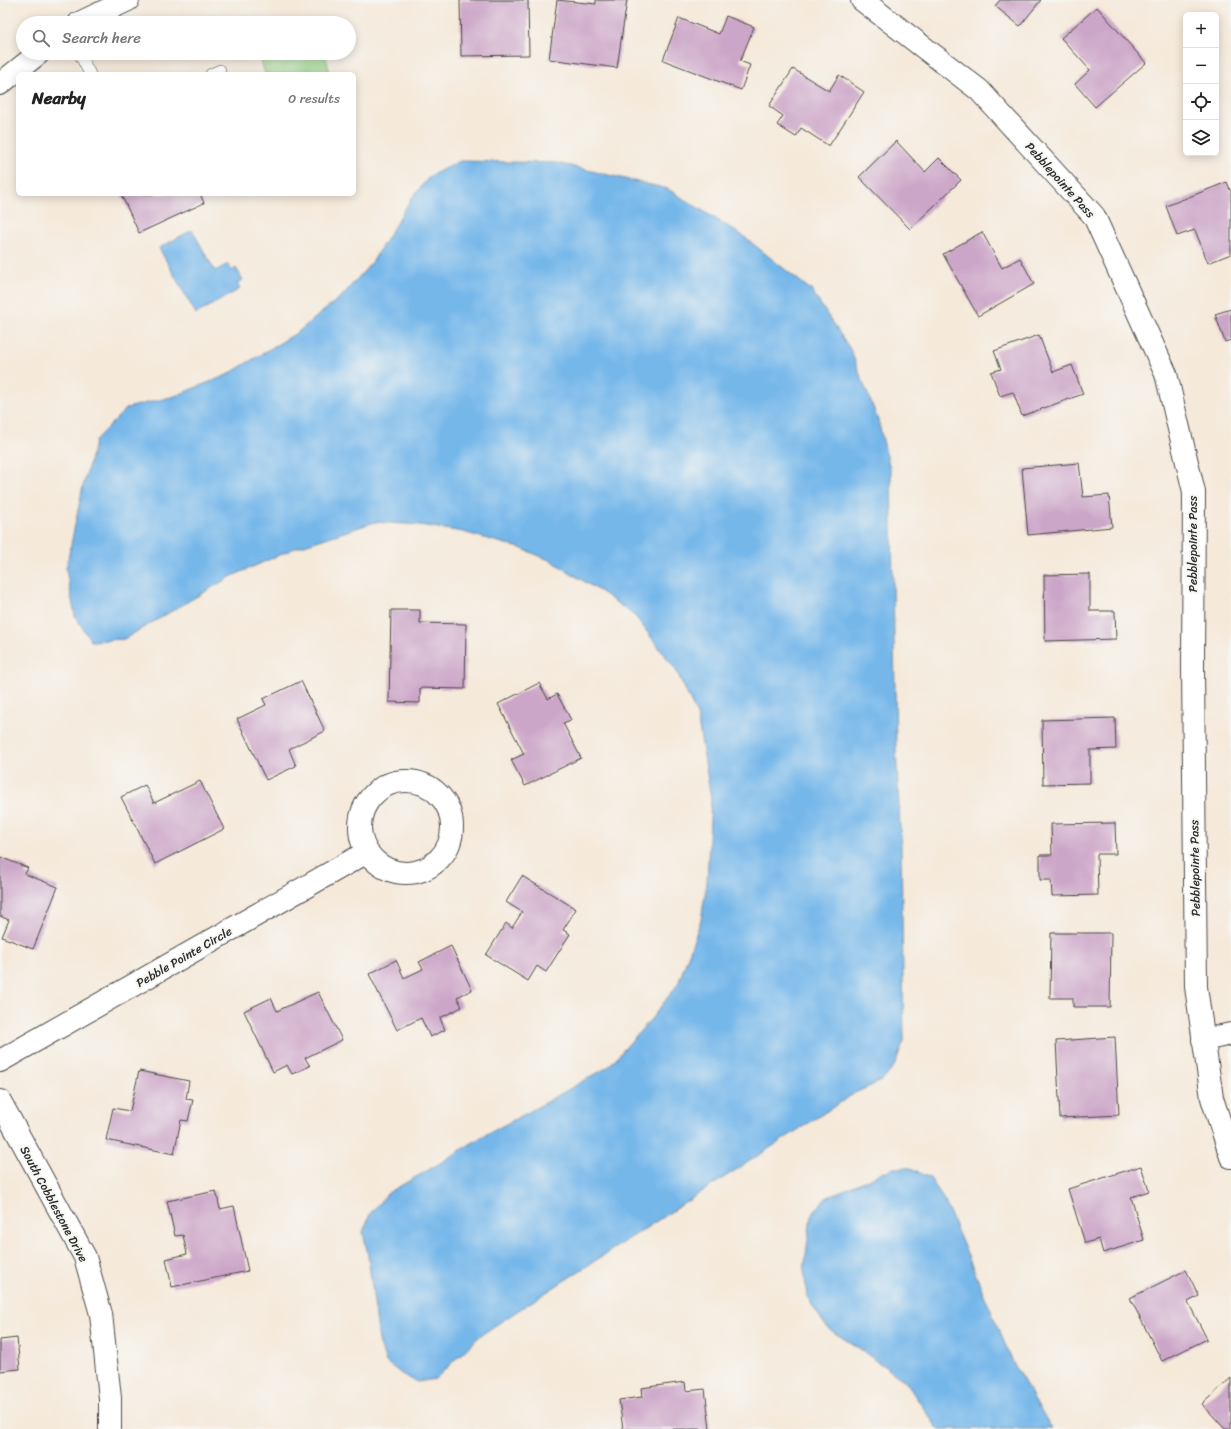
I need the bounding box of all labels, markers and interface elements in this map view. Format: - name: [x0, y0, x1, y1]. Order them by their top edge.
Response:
- map controls: [1183, 12, 1219, 156]
- button: +: [1183, 12, 1219, 48]
- search box: [16, 16, 356, 60]
- text: Search here: [62, 25, 141, 51]
- icon: search: [30, 27, 52, 49]
- button: −: [1183, 48, 1219, 84]
- text: Nearby: [32, 83, 86, 113]
- button: locate: [1183, 84, 1219, 120]
- text: 0 results: [288, 87, 340, 110]
- button: layers: [1183, 120, 1219, 156]
- street label: Pebblepointe Pass: [1020, 137, 1101, 224]
- street label: Pebblepointe Pass: [1182, 495, 1204, 592]
- street label: Pebblepointe Pass: [1183, 819, 1207, 916]
- street label: Pebble Pointe Circle: [132, 920, 236, 994]
- street label: South Cobblestone Drive: [14, 1142, 94, 1266]

